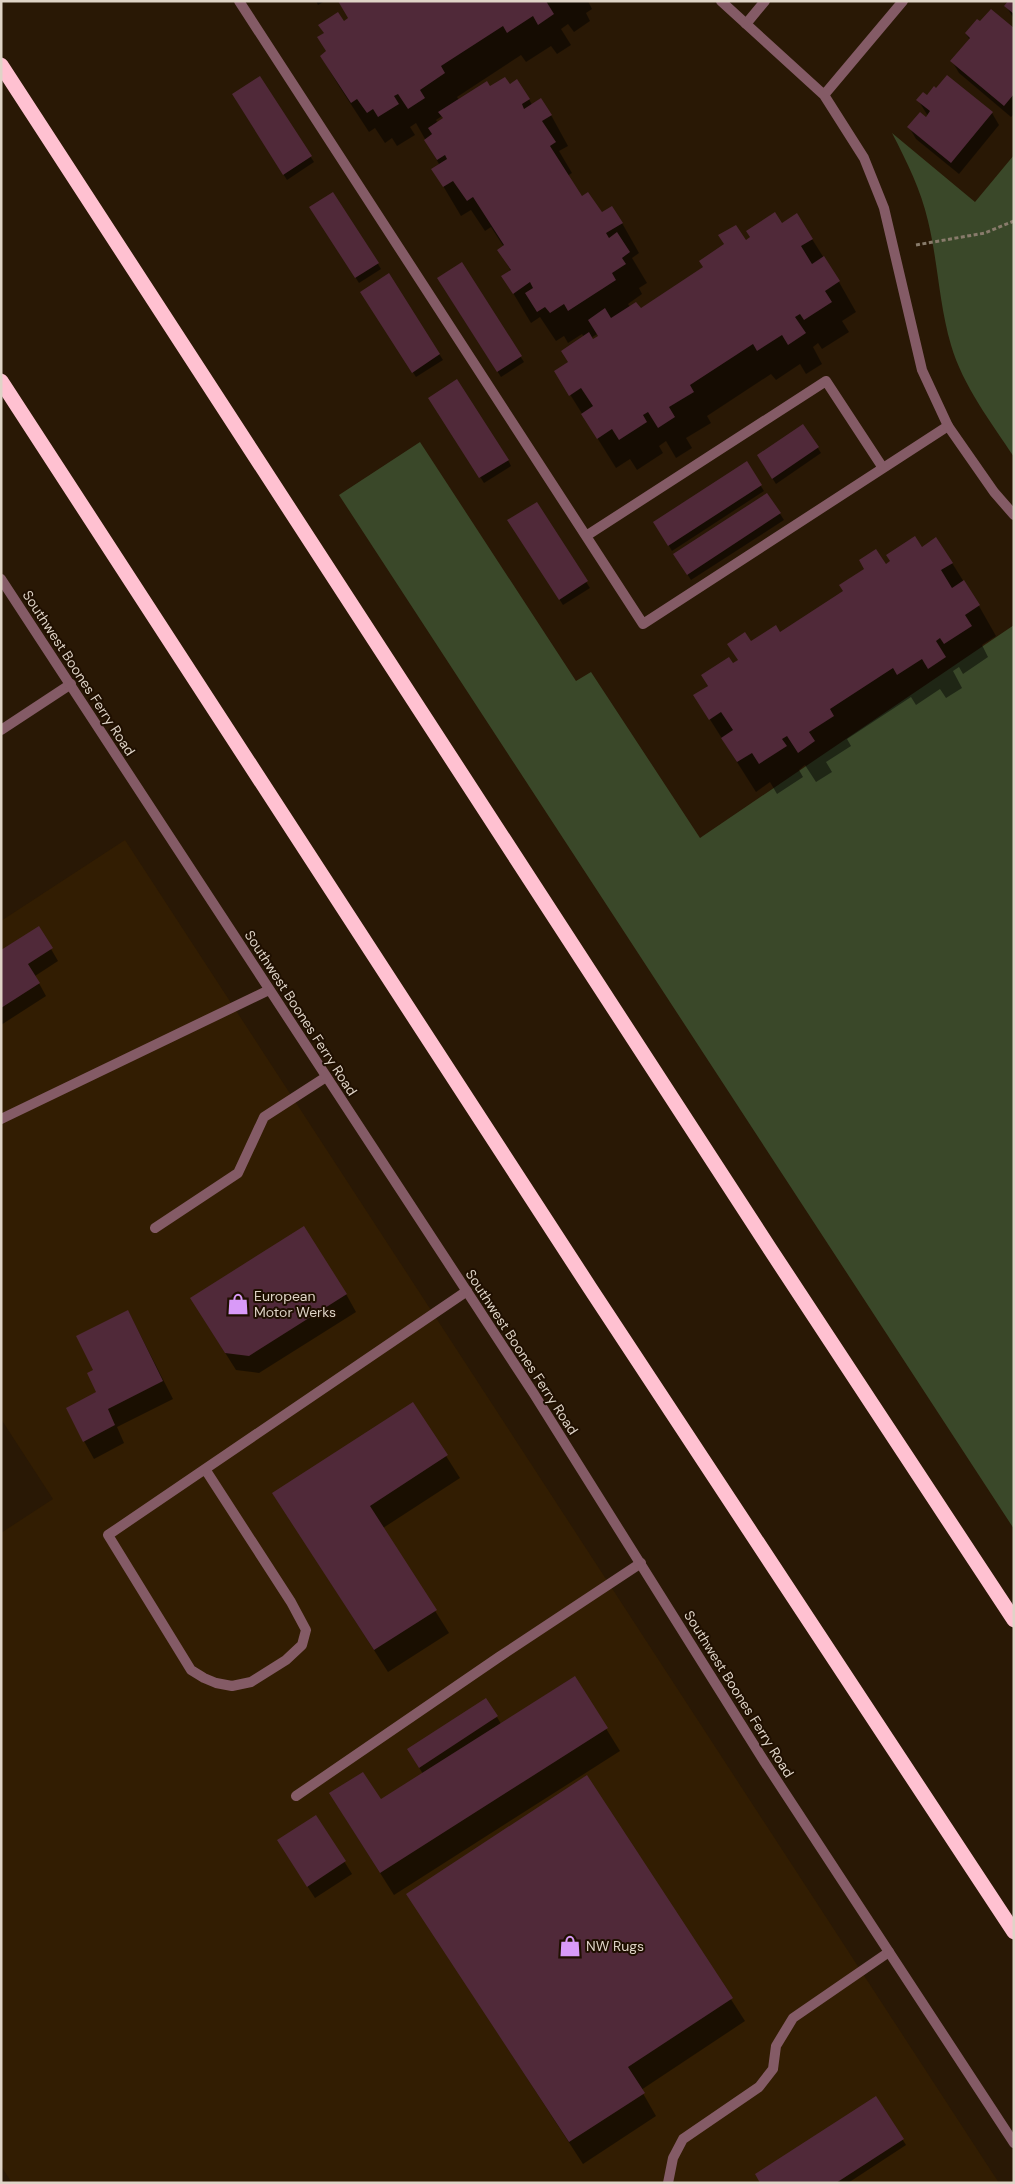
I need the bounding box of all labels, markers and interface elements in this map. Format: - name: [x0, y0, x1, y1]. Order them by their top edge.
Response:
- street label: Southwest Boones Ferry Road: [19, 587, 139, 759]
- street label: Southwest Boones Ferry Road: [241, 927, 361, 1099]
- street label: Southwest Boones Ferry Road: [462, 1266, 582, 1438]
- place label: European Motor Werks: [254, 1287, 336, 1321]
- shop icon: European Motor Werks: [225, 1291, 251, 1317]
- street label: Southwest Boones Ferry Road: [680, 1607, 798, 1781]
- shop icon: NW Rugs: [557, 1933, 583, 1959]
- place label: NW Rugs: [586, 1937, 644, 1955]

